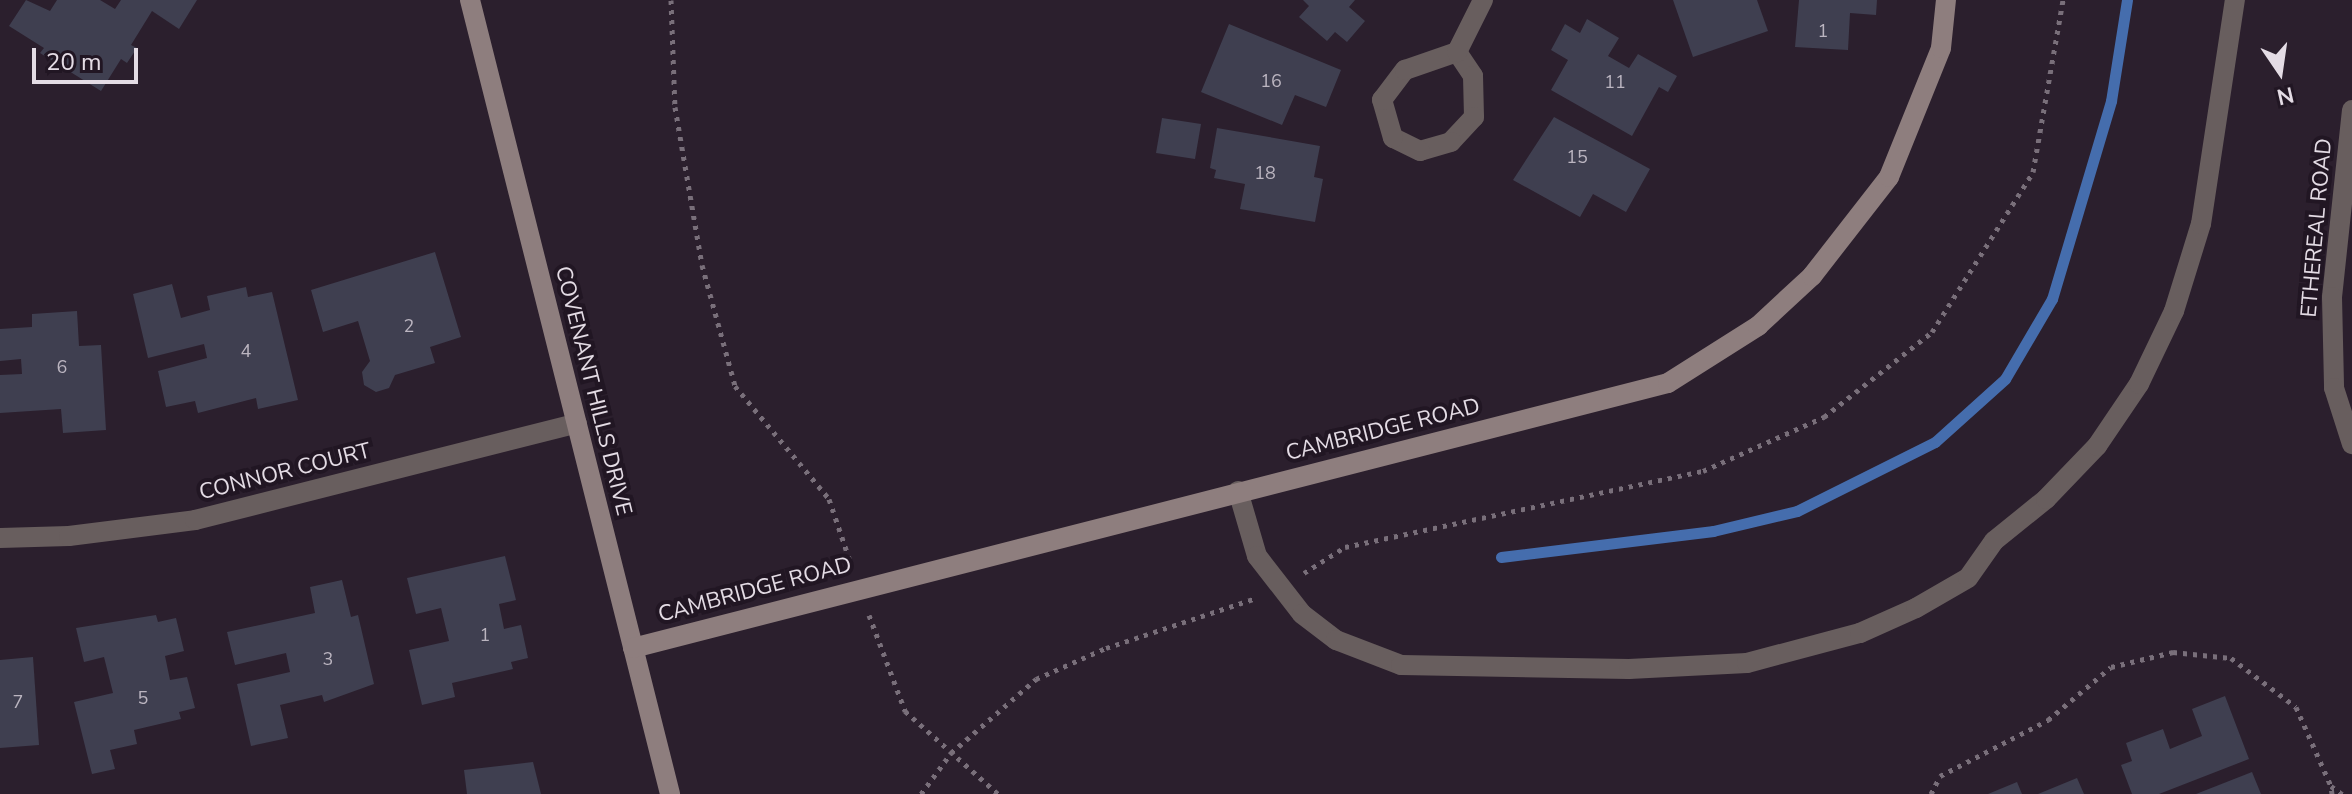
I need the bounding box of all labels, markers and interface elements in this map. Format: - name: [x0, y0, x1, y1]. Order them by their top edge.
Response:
- house number: 1: [1818, 20, 1828, 42]
- scale bar: [36, 32, 142, 82]
- north arrow: [2240, 32, 2320, 112]
- text: 20 m: [46, 46, 102, 78]
- house number: 16: [1260, 70, 1282, 92]
- house number: 11: [1604, 71, 1626, 93]
- text: N: [2274, 79, 2297, 112]
- street label: ETHEREAL ROAD: [2296, 137, 2338, 319]
- house number: 15: [1566, 146, 1588, 168]
- house number: 18: [1254, 162, 1276, 184]
- street label: COVENANT HILLS DRIVE: [549, 264, 637, 518]
- house number: 2: [404, 315, 414, 337]
- house number: 4: [241, 340, 251, 362]
- house number: 6: [57, 356, 67, 378]
- street label: CAMBRIDGE ROAD: [1283, 393, 1483, 467]
- street label: CONNOR COURT: [197, 438, 373, 506]
- street label: CAMBRIDGE ROAD: [656, 552, 854, 628]
- house number: 1: [480, 624, 490, 646]
- house number: 3: [323, 648, 333, 670]
- house number: 5: [138, 687, 148, 709]
- house number: 7: [13, 691, 23, 713]

